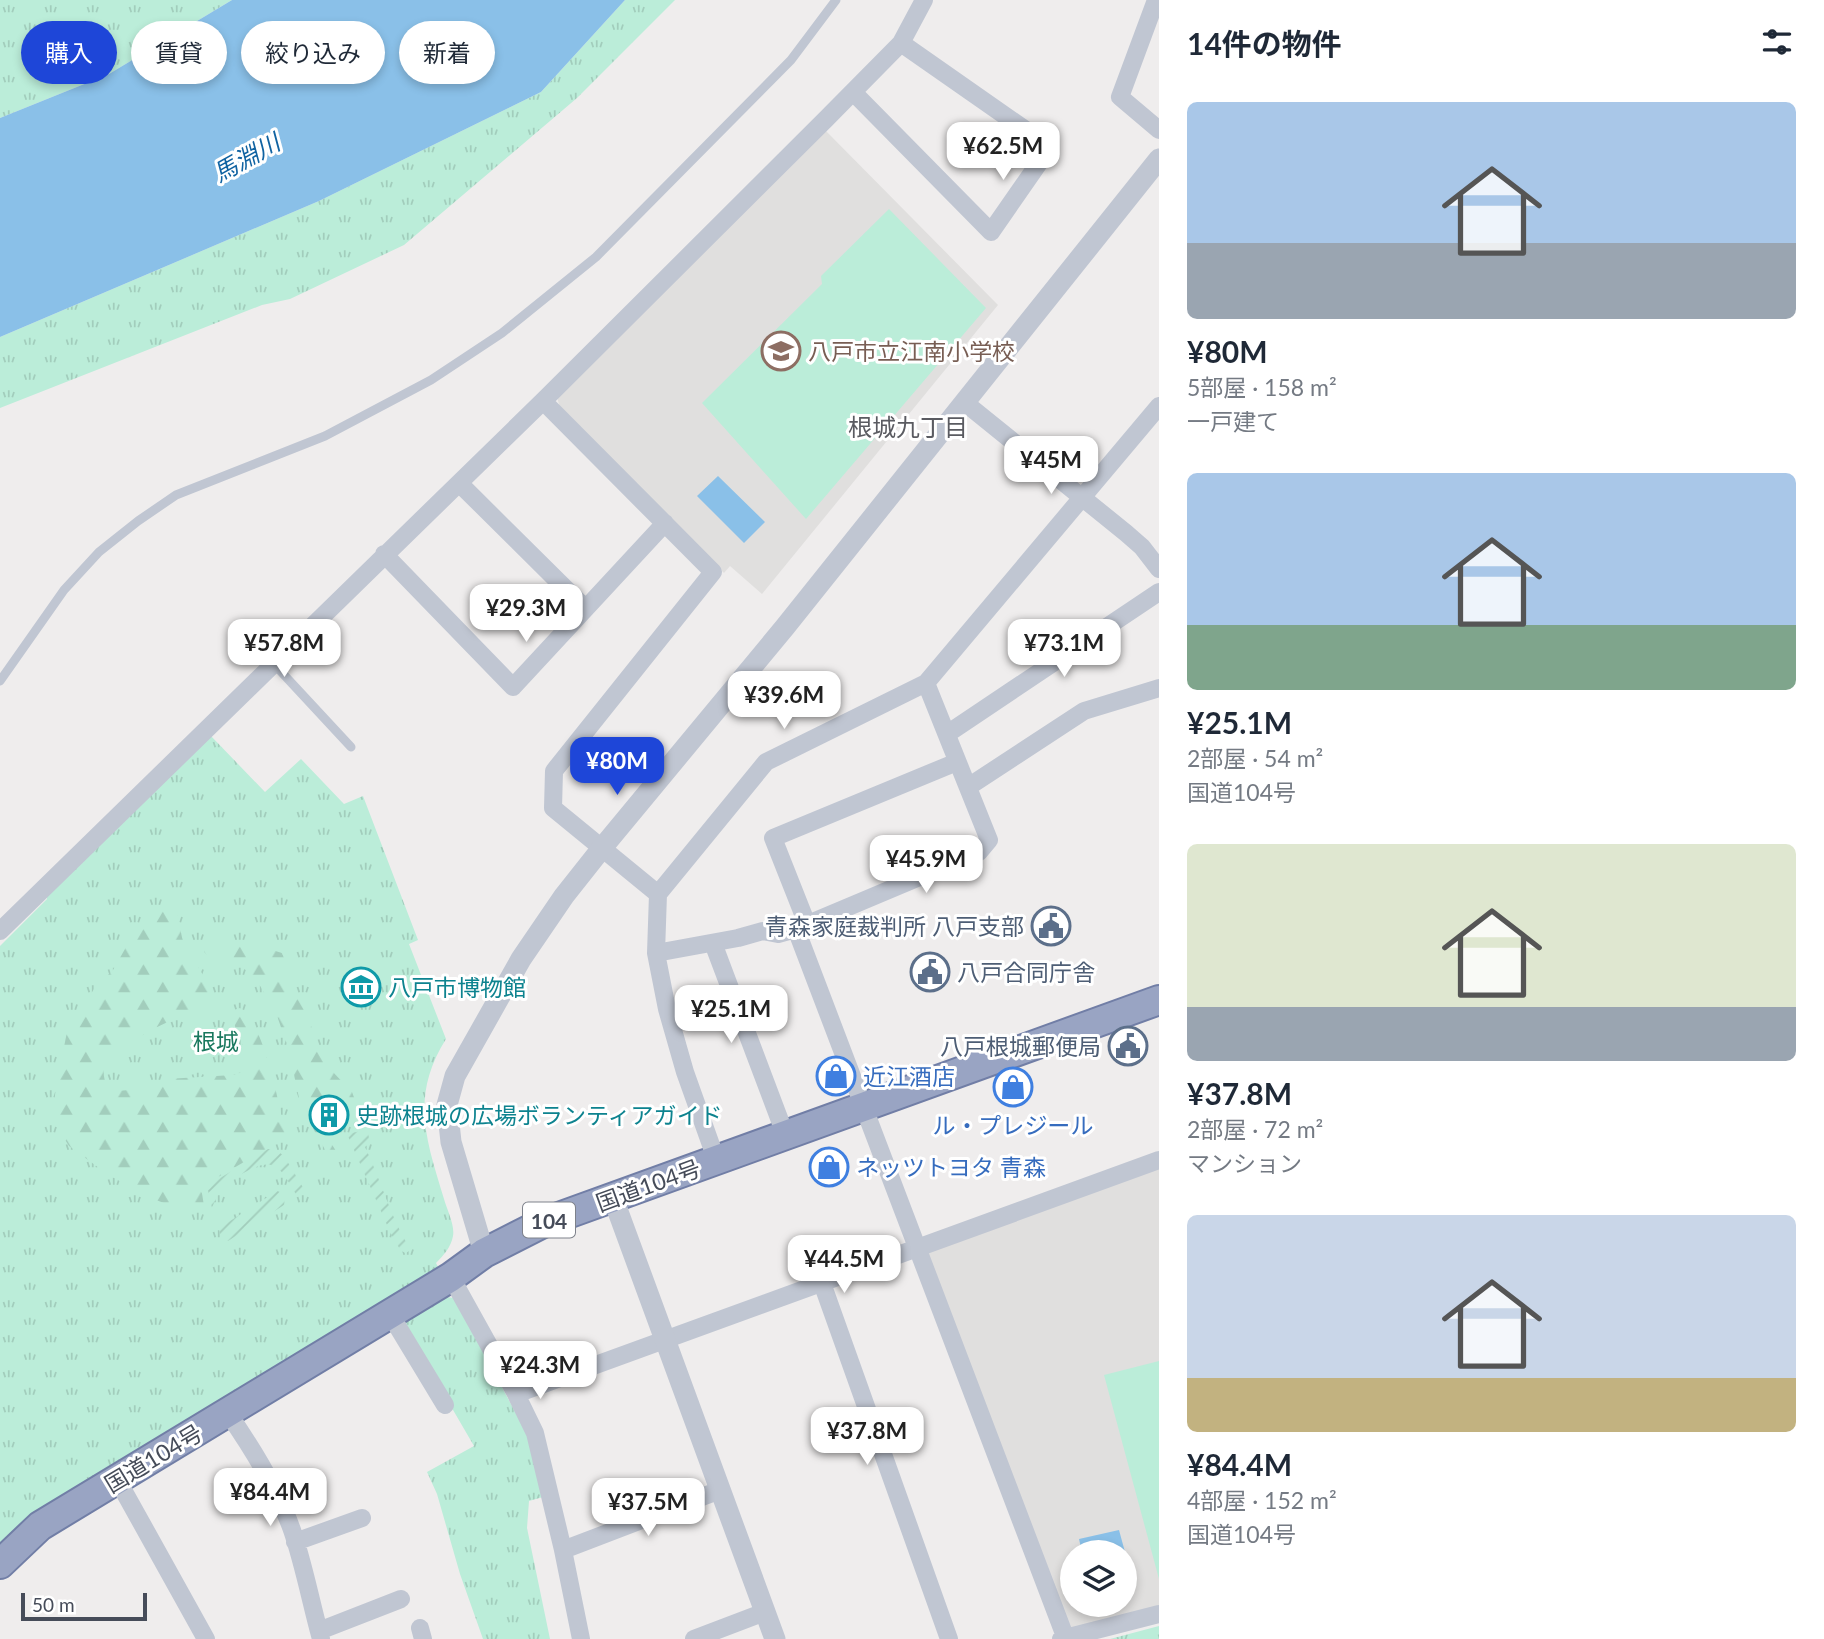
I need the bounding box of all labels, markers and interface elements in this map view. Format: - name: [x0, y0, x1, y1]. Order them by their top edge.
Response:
- chip: 購入: [21, 21, 117, 84]
- chip: 賃貸: [131, 21, 227, 84]
- chip: 絞り込み: [241, 21, 385, 84]
- chip: 新着: [399, 21, 495, 84]
- icon: filters: [1758, 23, 1796, 61]
- text: 14件の物件: [1187, 25, 1342, 61]
- pin: ¥62.5M: [946, 122, 1060, 182]
- water label: 馬淵川: [207, 125, 287, 187]
- text: ¥62.5M: [963, 131, 1043, 159]
- icon: home: [1429, 148, 1555, 274]
- school or university icon: 八戸市立江南小学校: [760, 330, 802, 372]
- text: ¥80M: [1187, 333, 1268, 369]
- place label: 八戸市立江南小学校: [808, 337, 1015, 365]
- text: 5部屋 · 158 m²: [1187, 373, 1337, 401]
- text: 一戸建て: [1187, 407, 1279, 435]
- district label: 根城九丁目: [848, 412, 968, 441]
- pin: ¥45M: [1010, 436, 1092, 496]
- text: ¥45M: [1020, 445, 1082, 473]
- icon: home: [1429, 519, 1555, 645]
- pin: ¥29.3M: [469, 584, 583, 644]
- text: ¥29.3M: [486, 593, 566, 621]
- pin: ¥57.8M: [227, 620, 341, 679]
- pin: ¥73.1M: [1007, 620, 1121, 679]
- text: ¥57.8M: [244, 628, 324, 656]
- text: ¥73.1M: [1024, 628, 1104, 656]
- pin: ¥39.6M: [727, 672, 841, 731]
- text: ¥39.6M: [744, 680, 824, 708]
- text: ¥25.1M: [1187, 704, 1292, 740]
- pin: ¥80M: [576, 738, 658, 797]
- text: 2部屋 · 54 m²: [1187, 744, 1323, 772]
- text: ¥80M: [586, 746, 648, 774]
- text: 国道104号: [1187, 778, 1296, 806]
- pin: ¥45.9M: [869, 836, 983, 895]
- text: ¥45.9M: [886, 844, 966, 872]
- icon: home: [1429, 890, 1555, 1016]
- public building icon: 青森家庭裁判所 八戸支部: [1030, 905, 1072, 947]
- place label: 青森家庭裁判所 八戸支部: [765, 912, 1024, 940]
- public building icon: 八戸合同庁舎: [909, 951, 951, 993]
- place label: 八戸合同庁舎: [957, 958, 1095, 986]
- museum icon: 八戸市博物館: [340, 966, 382, 1008]
- place label: 八戸市博物館: [388, 973, 526, 1001]
- pin: ¥25.1M: [674, 986, 788, 1045]
- text: ¥25.1M: [691, 994, 771, 1022]
- public building icon: 八戸根城郵便局: [1107, 1025, 1149, 1067]
- park label: 根城: [193, 1027, 239, 1055]
- place label: 八戸根城郵便局: [940, 1032, 1101, 1060]
- shop icon: 近江酒店: [815, 1055, 857, 1097]
- place label: 近江酒店: [863, 1062, 955, 1090]
- shop icon: ル・プレジール: [992, 1066, 1034, 1108]
- text: ¥37.8M: [1187, 1075, 1292, 1111]
- building icon: 史跡根城の広場ボランティアガイド: [308, 1094, 350, 1136]
- place label: 史跡根城の広場ボランティアガイド: [356, 1101, 723, 1129]
- place label: ル・プレジール: [933, 1111, 1094, 1139]
- text: 2部屋 · 72 m²: [1187, 1115, 1323, 1143]
- shop icon: ネッツトヨタ 青森: [808, 1146, 850, 1188]
- text: マンション: [1187, 1149, 1302, 1177]
- street label: 国道104号: [592, 1153, 704, 1217]
- place label: ネッツトヨタ 青森: [856, 1153, 1046, 1181]
- road number: 104: [523, 1202, 575, 1238]
- pin: ¥44.5M: [787, 1236, 901, 1295]
- text: ¥44.5M: [804, 1244, 884, 1272]
- icon: home: [1429, 1261, 1555, 1387]
- pin: ¥24.3M: [483, 1342, 597, 1401]
- text: ¥24.3M: [500, 1350, 580, 1378]
- pin: ¥37.8M: [810, 1408, 924, 1467]
- text: ¥37.8M: [827, 1416, 907, 1444]
- street label: 国道104号: [99, 1418, 207, 1498]
- text: ¥84.4M: [1187, 1446, 1292, 1482]
- pin: ¥84.4M: [213, 1468, 327, 1528]
- text: ¥84.4M: [230, 1477, 310, 1505]
- pin: ¥37.5M: [591, 1478, 705, 1538]
- text: 4部屋 · 152 m²: [1187, 1486, 1337, 1514]
- text: ¥37.5M: [608, 1487, 688, 1515]
- text: 国道104号: [1187, 1520, 1296, 1548]
- map controls: [1060, 1540, 1137, 1617]
- button: layers: [1060, 1540, 1137, 1617]
- scale bar: [21, 1590, 147, 1622]
- text: 50 m: [32, 1593, 75, 1616]

